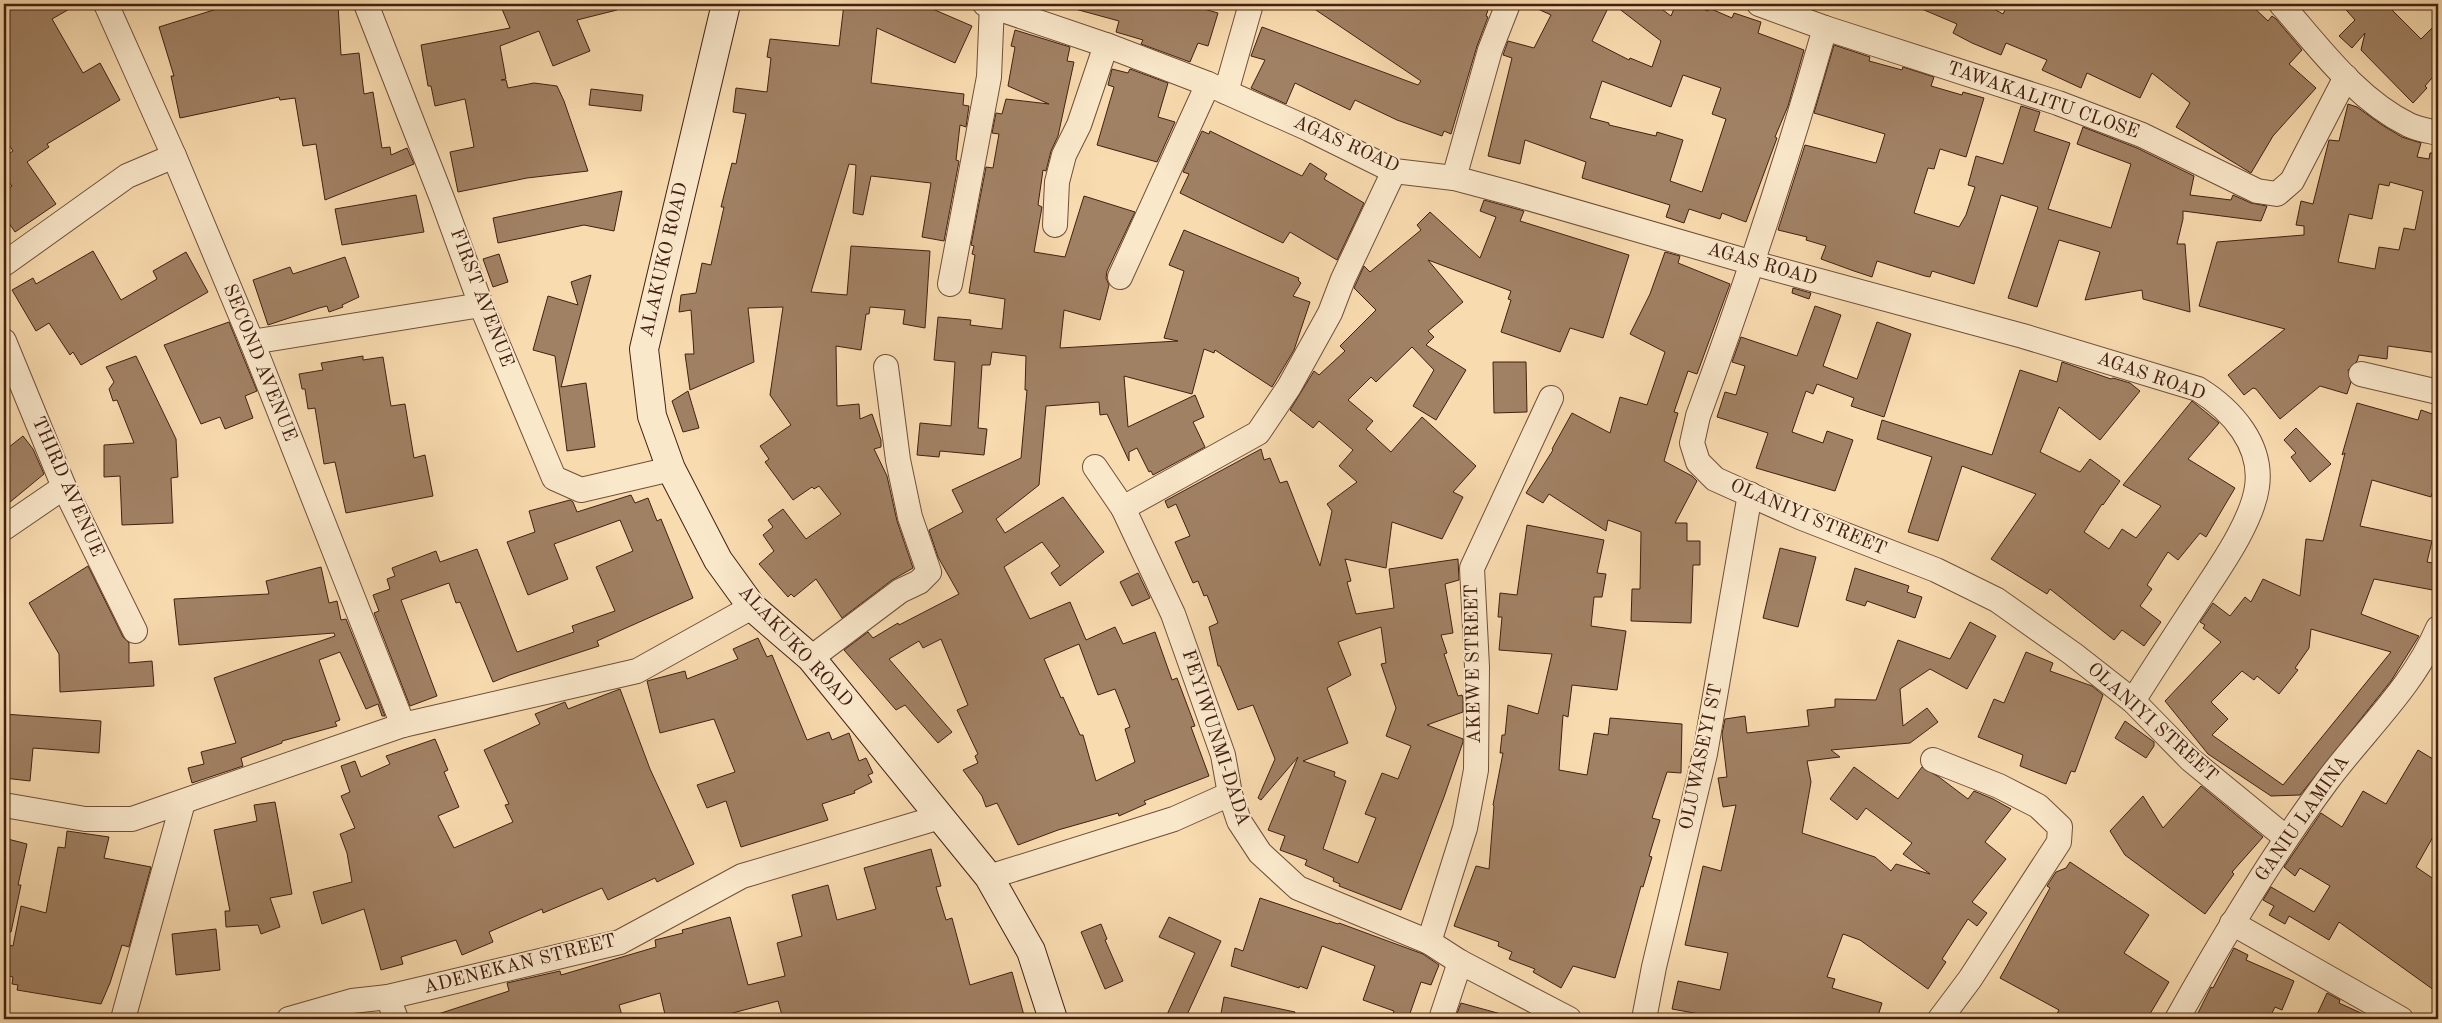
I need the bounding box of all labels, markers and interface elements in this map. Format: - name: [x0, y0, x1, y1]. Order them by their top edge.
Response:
- street label: TAWAKALITU CLOSE: [1944, 59, 2142, 143]
- street label: AGAS ROAD: [1290, 113, 1402, 177]
- street label: ALAKUKO ROAD: [638, 181, 692, 339]
- street label: FIRST AVENUE: [446, 226, 516, 370]
- street label: AGAS ROAD: [1705, 240, 1819, 290]
- street label: SECOND AVENUE: [219, 282, 299, 444]
- street label: AGAS ROAD: [2094, 350, 2208, 404]
- street label: THIRD AVENUE: [28, 414, 106, 560]
- street label: OLANIYI STREET: [1727, 476, 1889, 560]
- street label: ALAKUKO ROAD: [734, 583, 856, 711]
- street label: AKEWE STREET: [1463, 584, 1485, 744]
- street label: FEYIWUNMI-DADA: [1178, 648, 1253, 829]
- street label: OLANIYI STREET: [2083, 660, 2221, 786]
- street label: OLUWASEYI ST: [1677, 682, 1727, 832]
- street label: GANIU LAMINA: [2252, 752, 2354, 885]
- street label: ADENEKAN STREET: [422, 932, 618, 998]

